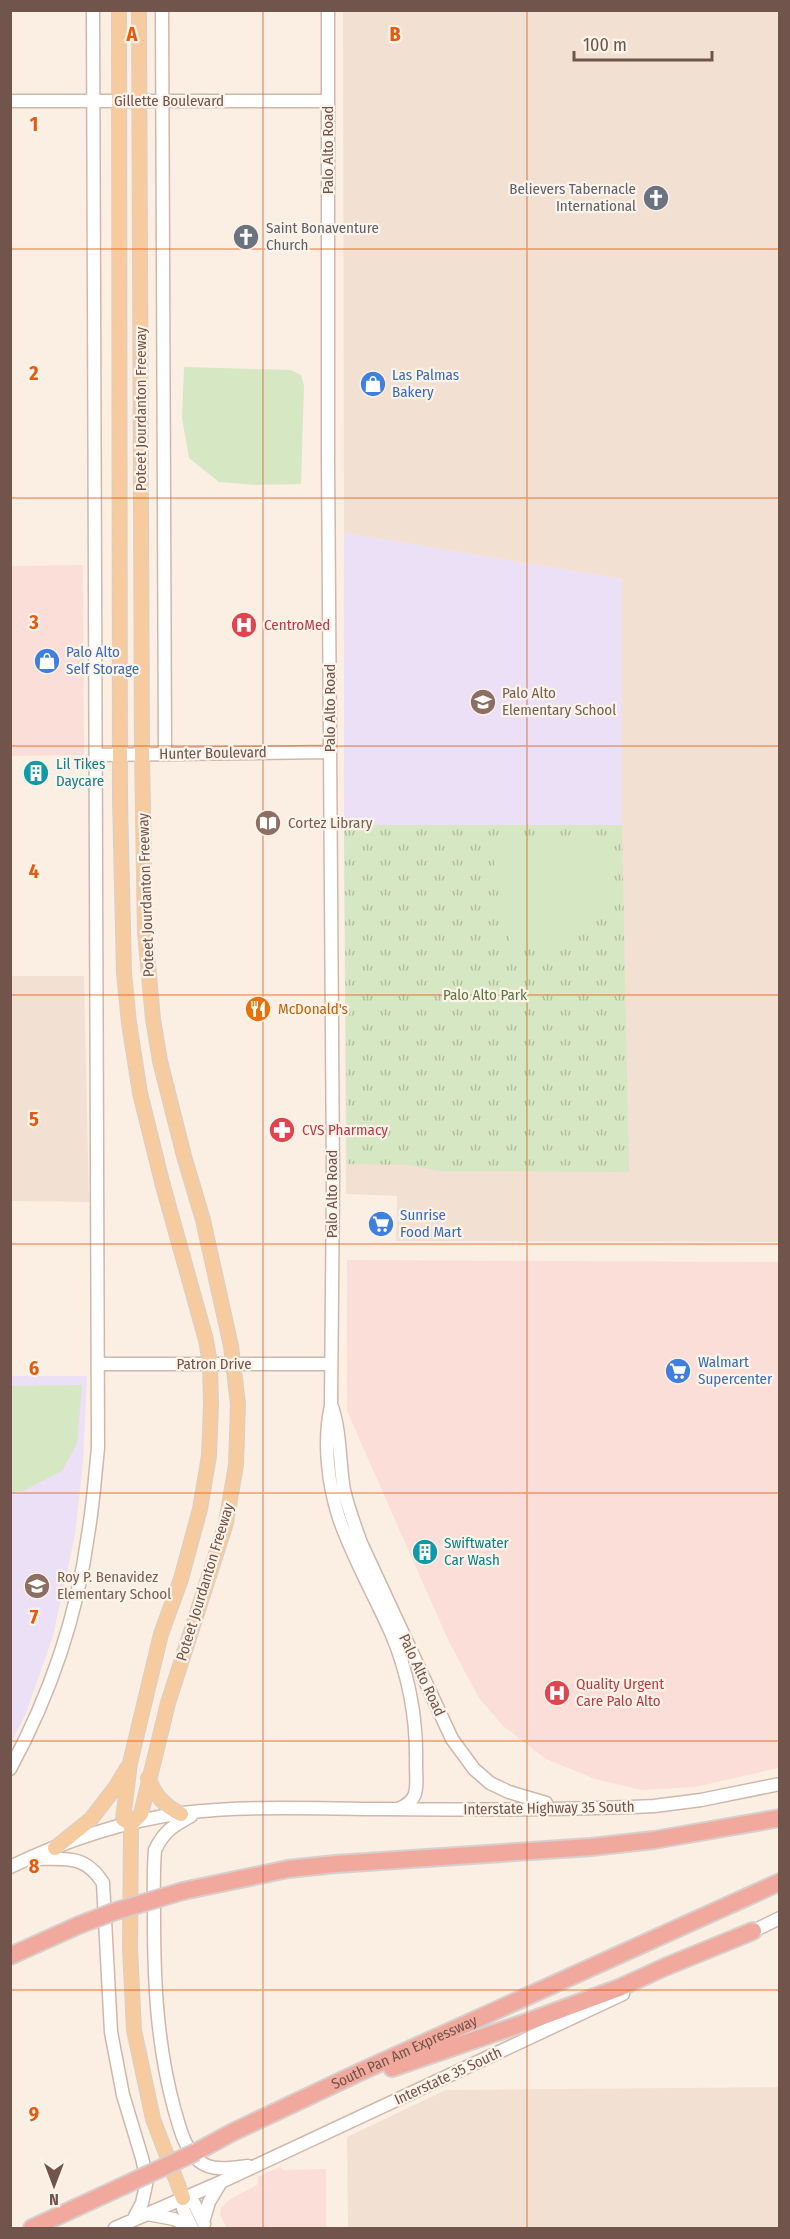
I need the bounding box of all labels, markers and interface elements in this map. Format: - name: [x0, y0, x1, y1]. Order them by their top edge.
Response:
- text: A: [126, 22, 139, 46]
- text: B: [389, 22, 401, 46]
- scale bar: [574, 24, 712, 62]
- text: 100 m: [583, 34, 627, 56]
- street label: Gillette Boulevard: [114, 92, 224, 110]
- street label: Palo Alto Road: [319, 106, 337, 194]
- text: 1: [30, 112, 38, 136]
- place label: Believers Tabernacle International: [509, 180, 636, 215]
- church icon: Believers Tabernacle International: [641, 183, 671, 213]
- place label: Saint Bonaventure Church: [266, 219, 379, 254]
- church icon: Saint Bonaventure Church: [231, 222, 261, 252]
- street label: Poteet Jourdanton Freeway: [132, 327, 150, 491]
- text: 2: [28, 361, 39, 385]
- place label: Las Palmas Bakery: [392, 366, 459, 401]
- shop icon: Las Palmas Bakery: [358, 369, 388, 399]
- text: 3: [28, 610, 39, 634]
- hospital icon: CentroMed: [229, 610, 259, 640]
- place label: CentroMed: [264, 616, 330, 634]
- place label: Palo Alto Self Storage: [66, 643, 139, 678]
- shop icon: Palo Alto Self Storage: [32, 646, 62, 676]
- street label: Palo Alto Road: [321, 664, 339, 752]
- place label: Palo Alto Elementary School: [502, 684, 616, 719]
- school or university icon: Palo Alto Elementary School: [468, 687, 498, 717]
- street label: Hunter Boulevard: [159, 743, 267, 763]
- place label: Lil Tikes Daycare: [56, 755, 105, 790]
- building icon: Lil Tikes Daycare: [21, 758, 51, 788]
- library icon: Cortez Library: [253, 808, 283, 838]
- street label: Poteet Jourdanton Freeway: [134, 812, 158, 977]
- place label: Cortez Library: [288, 814, 373, 832]
- text: 4: [29, 859, 39, 883]
- park label: Palo Alto Park: [443, 986, 527, 1004]
- restaurant icon: McDonald's: [243, 994, 273, 1024]
- place label: McDonald's: [278, 1000, 348, 1018]
- text: 5: [29, 1107, 39, 1131]
- pharmacy icon: CVS Pharmacy: [267, 1115, 297, 1145]
- place label: CVS Pharmacy: [302, 1121, 388, 1139]
- street label: Palo Alto Road: [323, 1150, 341, 1238]
- place label: Sunrise Food Mart: [400, 1206, 462, 1241]
- supermarket icon: Sunrise Food Mart: [366, 1209, 396, 1239]
- place label: Walmart Supercenter: [698, 1353, 773, 1388]
- street label: Patron Drive: [176, 1355, 252, 1373]
- text: 6: [29, 1356, 39, 1380]
- supermarket icon: Walmart Supercenter: [663, 1356, 693, 1386]
- street label: Poteet Jourdanton Freeway: [172, 1501, 238, 1663]
- place label: Swiftwater Car Wash: [444, 1534, 510, 1569]
- building icon: Swiftwater Car Wash: [410, 1537, 440, 1567]
- place label: Roy P. Benavidez Elementary School: [57, 1568, 171, 1603]
- school or university icon: Roy P. Benavidez Elementary School: [22, 1571, 52, 1601]
- text: 7: [30, 1605, 39, 1629]
- street label: Palo Alto Road: [395, 1631, 449, 1719]
- place label: Quality Urgent Care Palo Alto: [576, 1675, 664, 1710]
- hospital icon: Quality Urgent Care Palo Alto: [542, 1678, 572, 1708]
- street label: Interstate Highway 35 South: [463, 1798, 635, 1818]
- text: 8: [29, 1854, 40, 1878]
- street label: South Pan Am Expressway: [328, 2011, 480, 2093]
- street label: Interstate 35 South: [392, 2043, 504, 2109]
- text: 9: [29, 2102, 39, 2126]
- north arrow: [24, 2155, 84, 2215]
- text: N: [49, 2190, 59, 2209]

